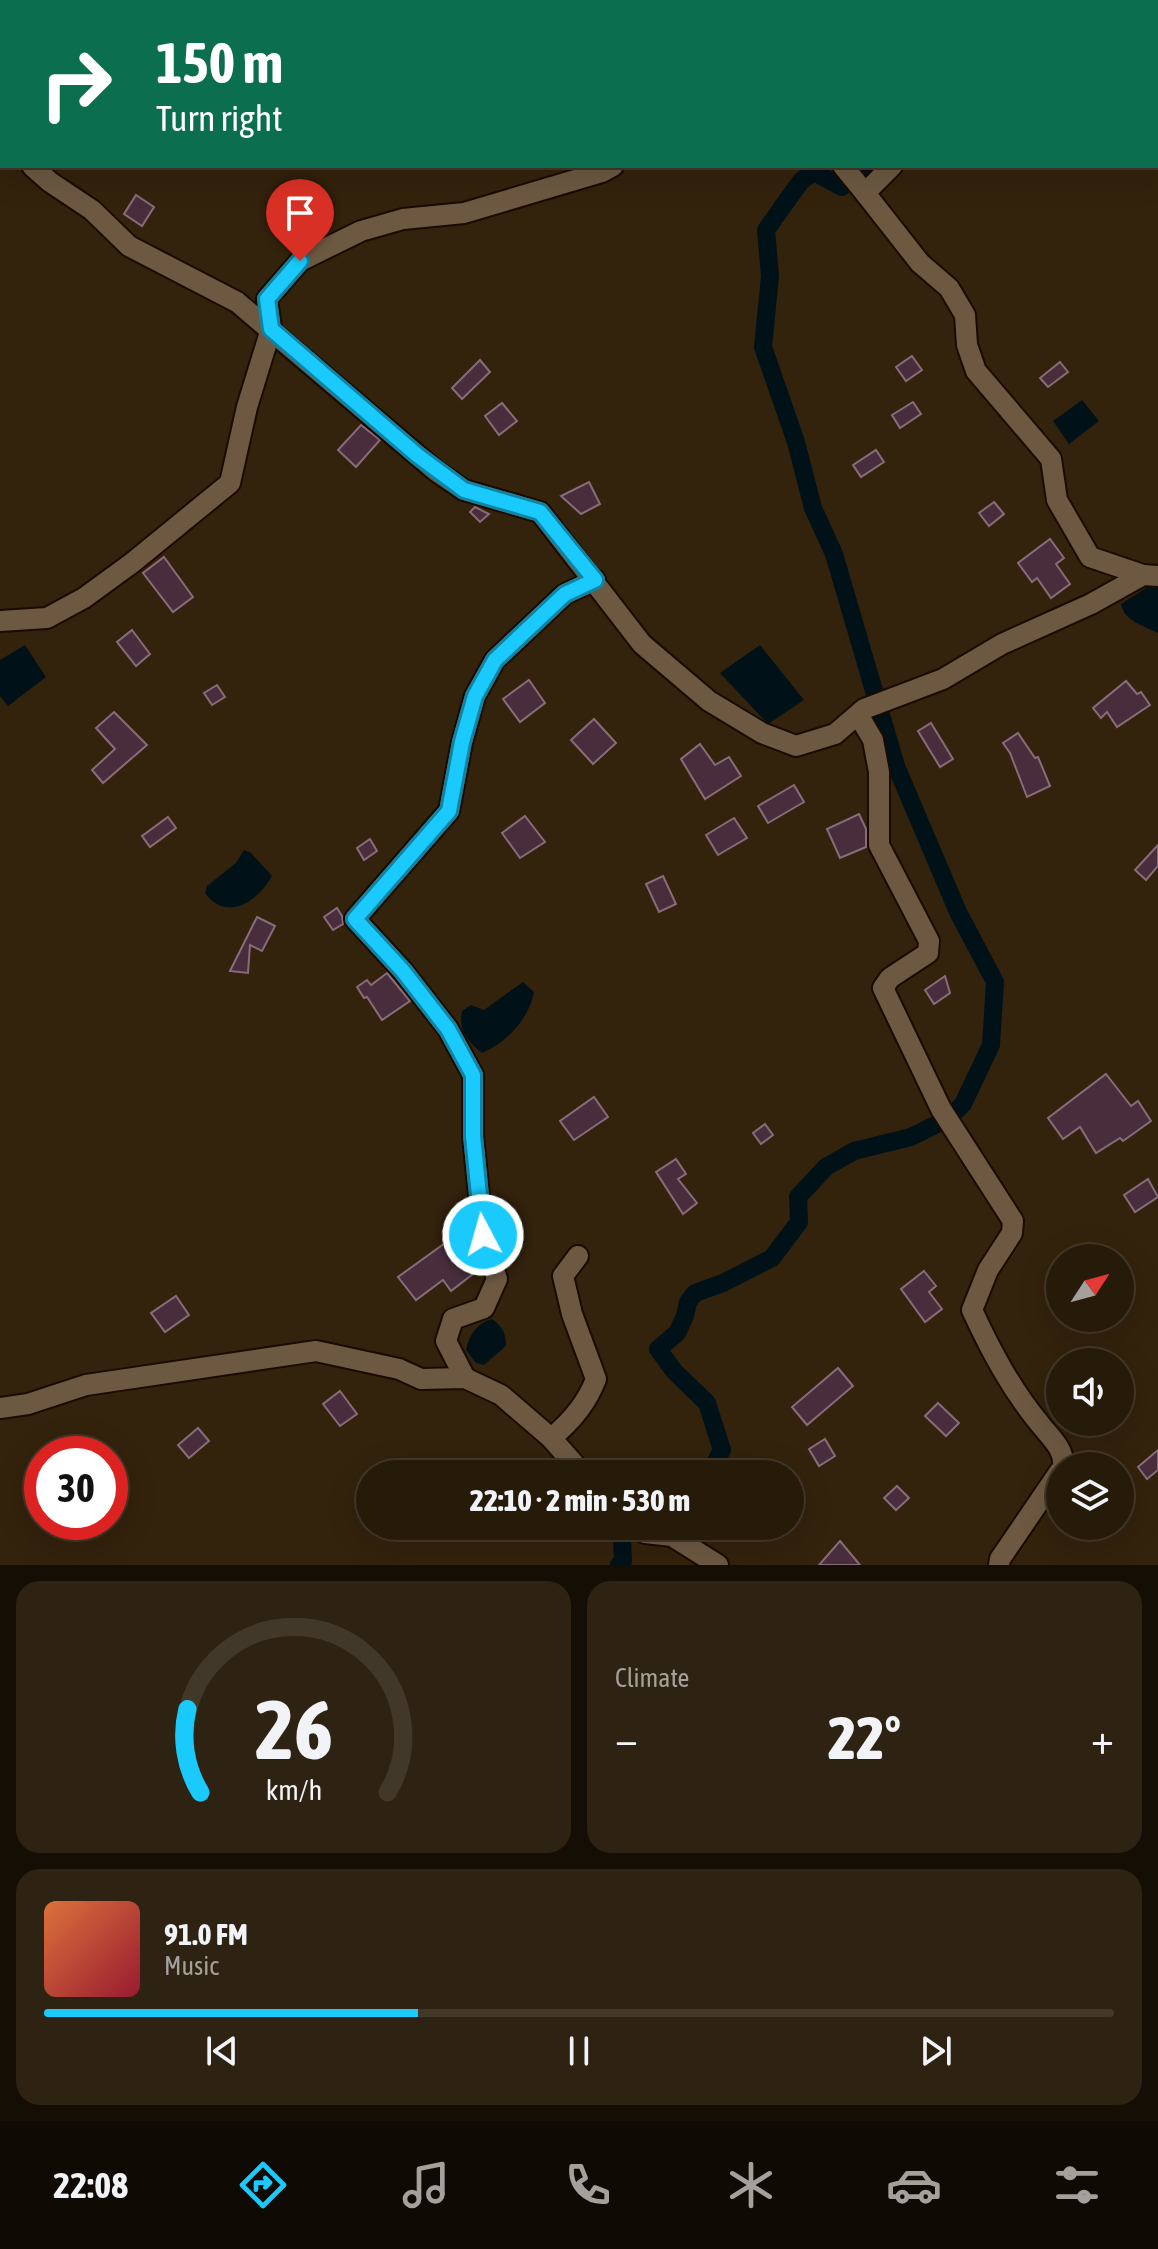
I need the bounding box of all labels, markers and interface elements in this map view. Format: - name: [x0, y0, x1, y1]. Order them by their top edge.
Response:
- text: 150 m: [156, 31, 283, 95]
- icon: right: [24, 32, 128, 136]
- text: Turn right: [156, 97, 283, 139]
- pin: [266, 179, 334, 261]
- icon: arrive: [278, 191, 322, 235]
- position arrow: [441, 1193, 525, 1277]
- north arrow: [1046, 1244, 1134, 1332]
- map controls: [1046, 1244, 1134, 1540]
- button: sound: [1046, 1348, 1134, 1436]
- speed limit sign: 30: [24, 1436, 128, 1540]
- button: layers: [1046, 1452, 1134, 1540]
- text: 22:10 · 2 min · 530 m: [470, 1483, 690, 1517]
- text: Climate: [615, 1663, 689, 1693]
- text: 26: [254, 1681, 333, 1777]
- text: 22°: [828, 1703, 901, 1772]
- text: −: [615, 1713, 638, 1763]
- text: +: [1091, 1713, 1114, 1763]
- text: km/h: [265, 1773, 322, 1806]
- text: 91.0 FM: [164, 1917, 248, 1951]
- text: Music: [164, 1951, 219, 1981]
- icon: previous: [200, 2029, 244, 2073]
- icon: pause: [557, 2029, 601, 2073]
- icon: next: [914, 2029, 958, 2073]
- icon: directions: [235, 2157, 291, 2213]
- icon: music: [398, 2157, 454, 2213]
- icon: phone: [560, 2157, 616, 2213]
- icon: climate: [723, 2157, 779, 2213]
- icon: car: [886, 2157, 942, 2213]
- icon: filters: [1049, 2157, 1105, 2213]
- text: 22:08: [53, 2164, 128, 2206]

